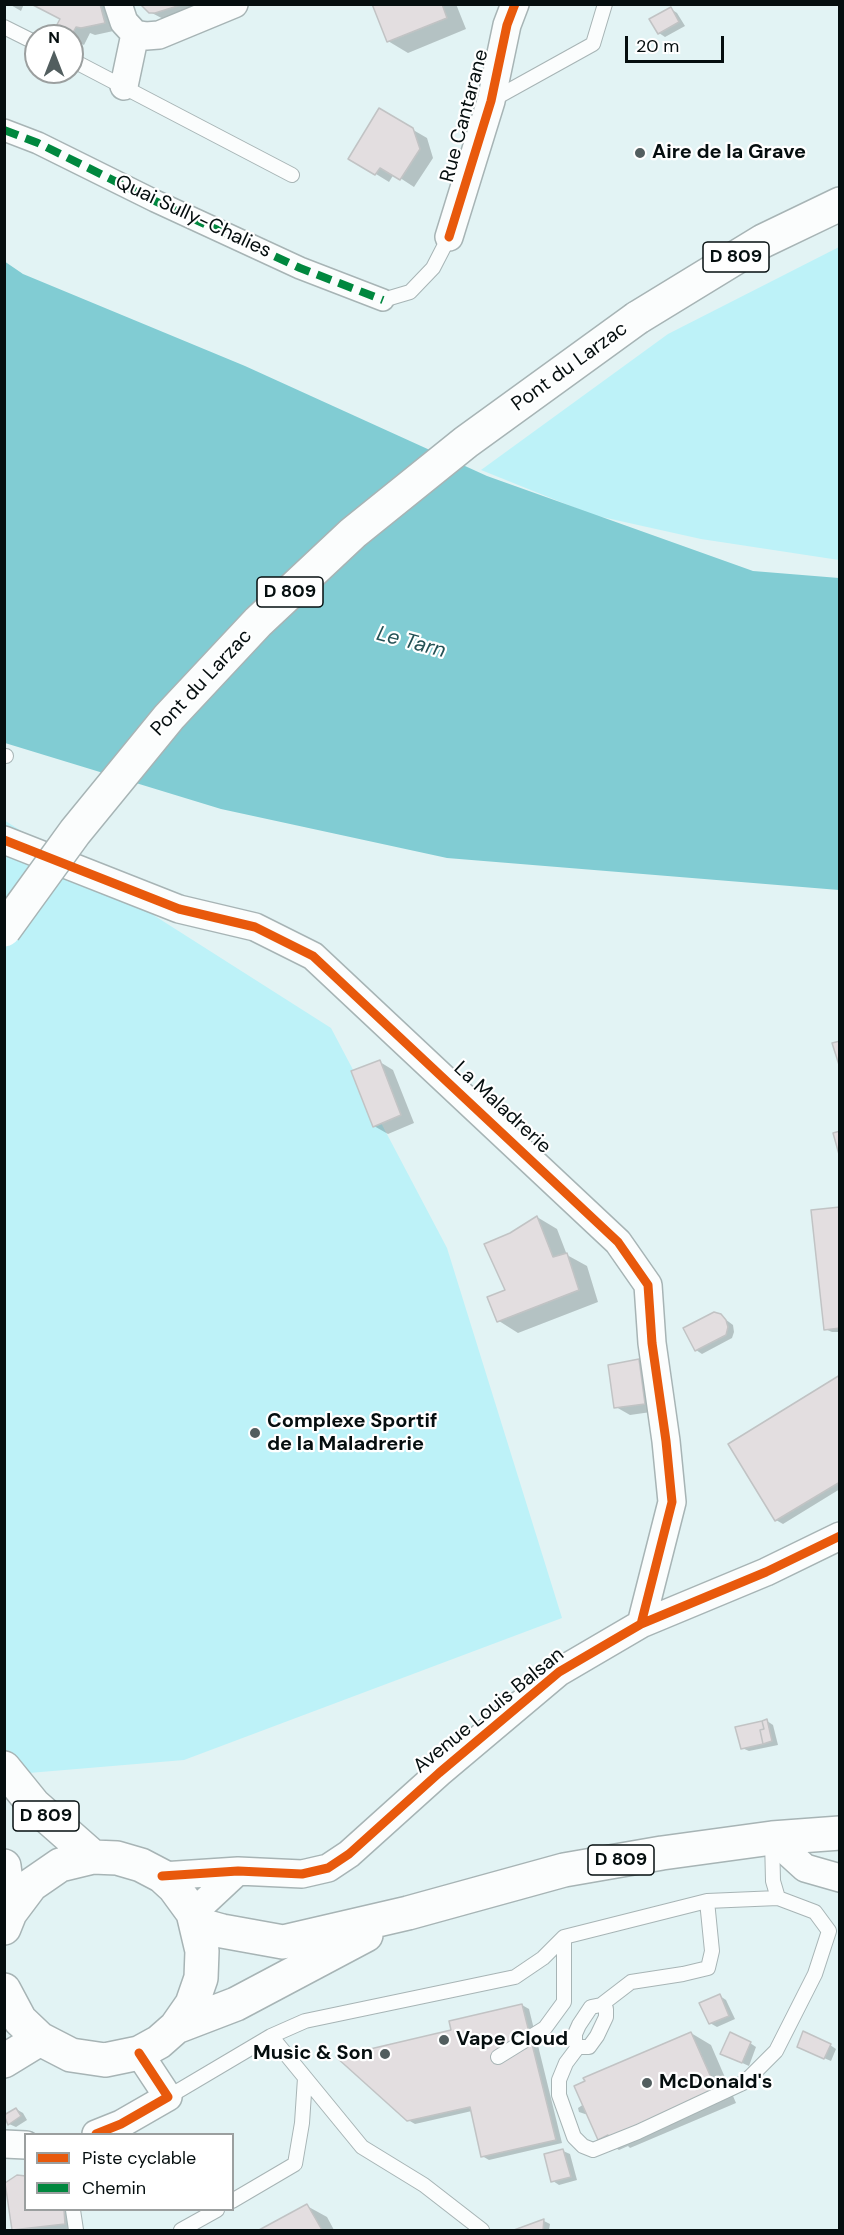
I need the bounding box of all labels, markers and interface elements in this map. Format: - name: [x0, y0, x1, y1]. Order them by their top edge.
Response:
- north arrow: [24, 24, 84, 84]
- scale bar: [628, 24, 727, 62]
- text: N: [48, 27, 60, 48]
- text: 20 m: [636, 34, 679, 58]
- street label: Rue Cantarane: [436, 47, 494, 185]
- place label: Aire de la Grave: [652, 141, 806, 165]
- marker: Aire de la Grave: [633, 146, 647, 160]
- street label: Quai Sully-Chalies: [111, 170, 275, 264]
- road number: D 809: [703, 242, 769, 272]
- street label: Pont du Larzac: [507, 317, 633, 417]
- road number: D 809: [257, 577, 323, 607]
- water label: Le Tarn: [374, 622, 448, 664]
- street label: Pont du Larzac: [146, 625, 258, 741]
- street label: La Maladrerie: [448, 1057, 556, 1159]
- place label: Complexe Sportif de la Maladrerie: [267, 1410, 437, 1457]
- marker: Complexe Sportif de la Maladrerie: [248, 1426, 262, 1440]
- street label: Avenue Louis Balsan: [409, 1643, 569, 1779]
- road number: D 809: [13, 1801, 79, 1831]
- road number: D 809: [588, 1845, 654, 1875]
- place label: Vape Cloud: [456, 2028, 568, 2052]
- marker: Vape Cloud: [437, 2033, 451, 2047]
- place label: Music & Son: [253, 2042, 373, 2066]
- marker: Music & Son: [378, 2047, 392, 2061]
- place label: McDonald's: [659, 2071, 772, 2095]
- marker: McDonald's: [640, 2076, 654, 2090]
- legend: [24, 2133, 234, 2211]
- text: Piste cyclable: [82, 2146, 196, 2170]
- text: Chemin: [82, 2176, 146, 2200]

